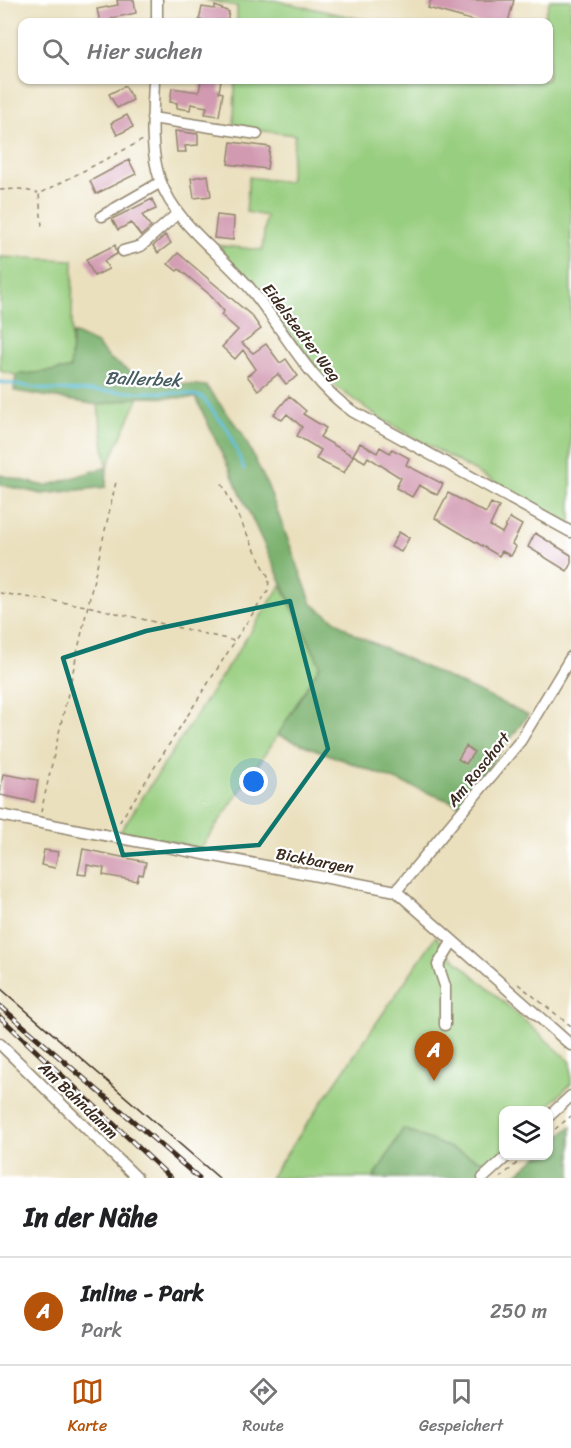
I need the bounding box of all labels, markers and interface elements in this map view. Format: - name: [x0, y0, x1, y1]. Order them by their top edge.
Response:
- search box: [18, 18, 553, 84]
- text: Hier suchen: [87, 32, 202, 71]
- icon: search: [39, 35, 72, 68]
- street label: Eidelstedter Weg: [254, 276, 349, 388]
- water label: Ballerbek: [105, 362, 184, 396]
- street label: Am Roschort: [438, 725, 518, 814]
- your location: [239, 767, 268, 796]
- street label: Bickbargen: [274, 839, 357, 882]
- pin: A: [414, 1032, 454, 1081]
- street label: Am Bahndamm: [31, 1053, 126, 1147]
- map controls: [499, 1106, 553, 1160]
- button: layers: [499, 1106, 553, 1160]
- text: In der Nähe: [24, 1194, 158, 1240]
- text: Inline - Park: [81, 1274, 204, 1313]
- text: A: [37, 1294, 50, 1329]
- text: 250 m: [490, 1294, 547, 1329]
- text: Park: [81, 1313, 122, 1348]
- tab: Karte: [68, 1375, 107, 1440]
- tab: Route: [243, 1375, 284, 1440]
- tab: Gespeichert: [419, 1375, 503, 1440]

